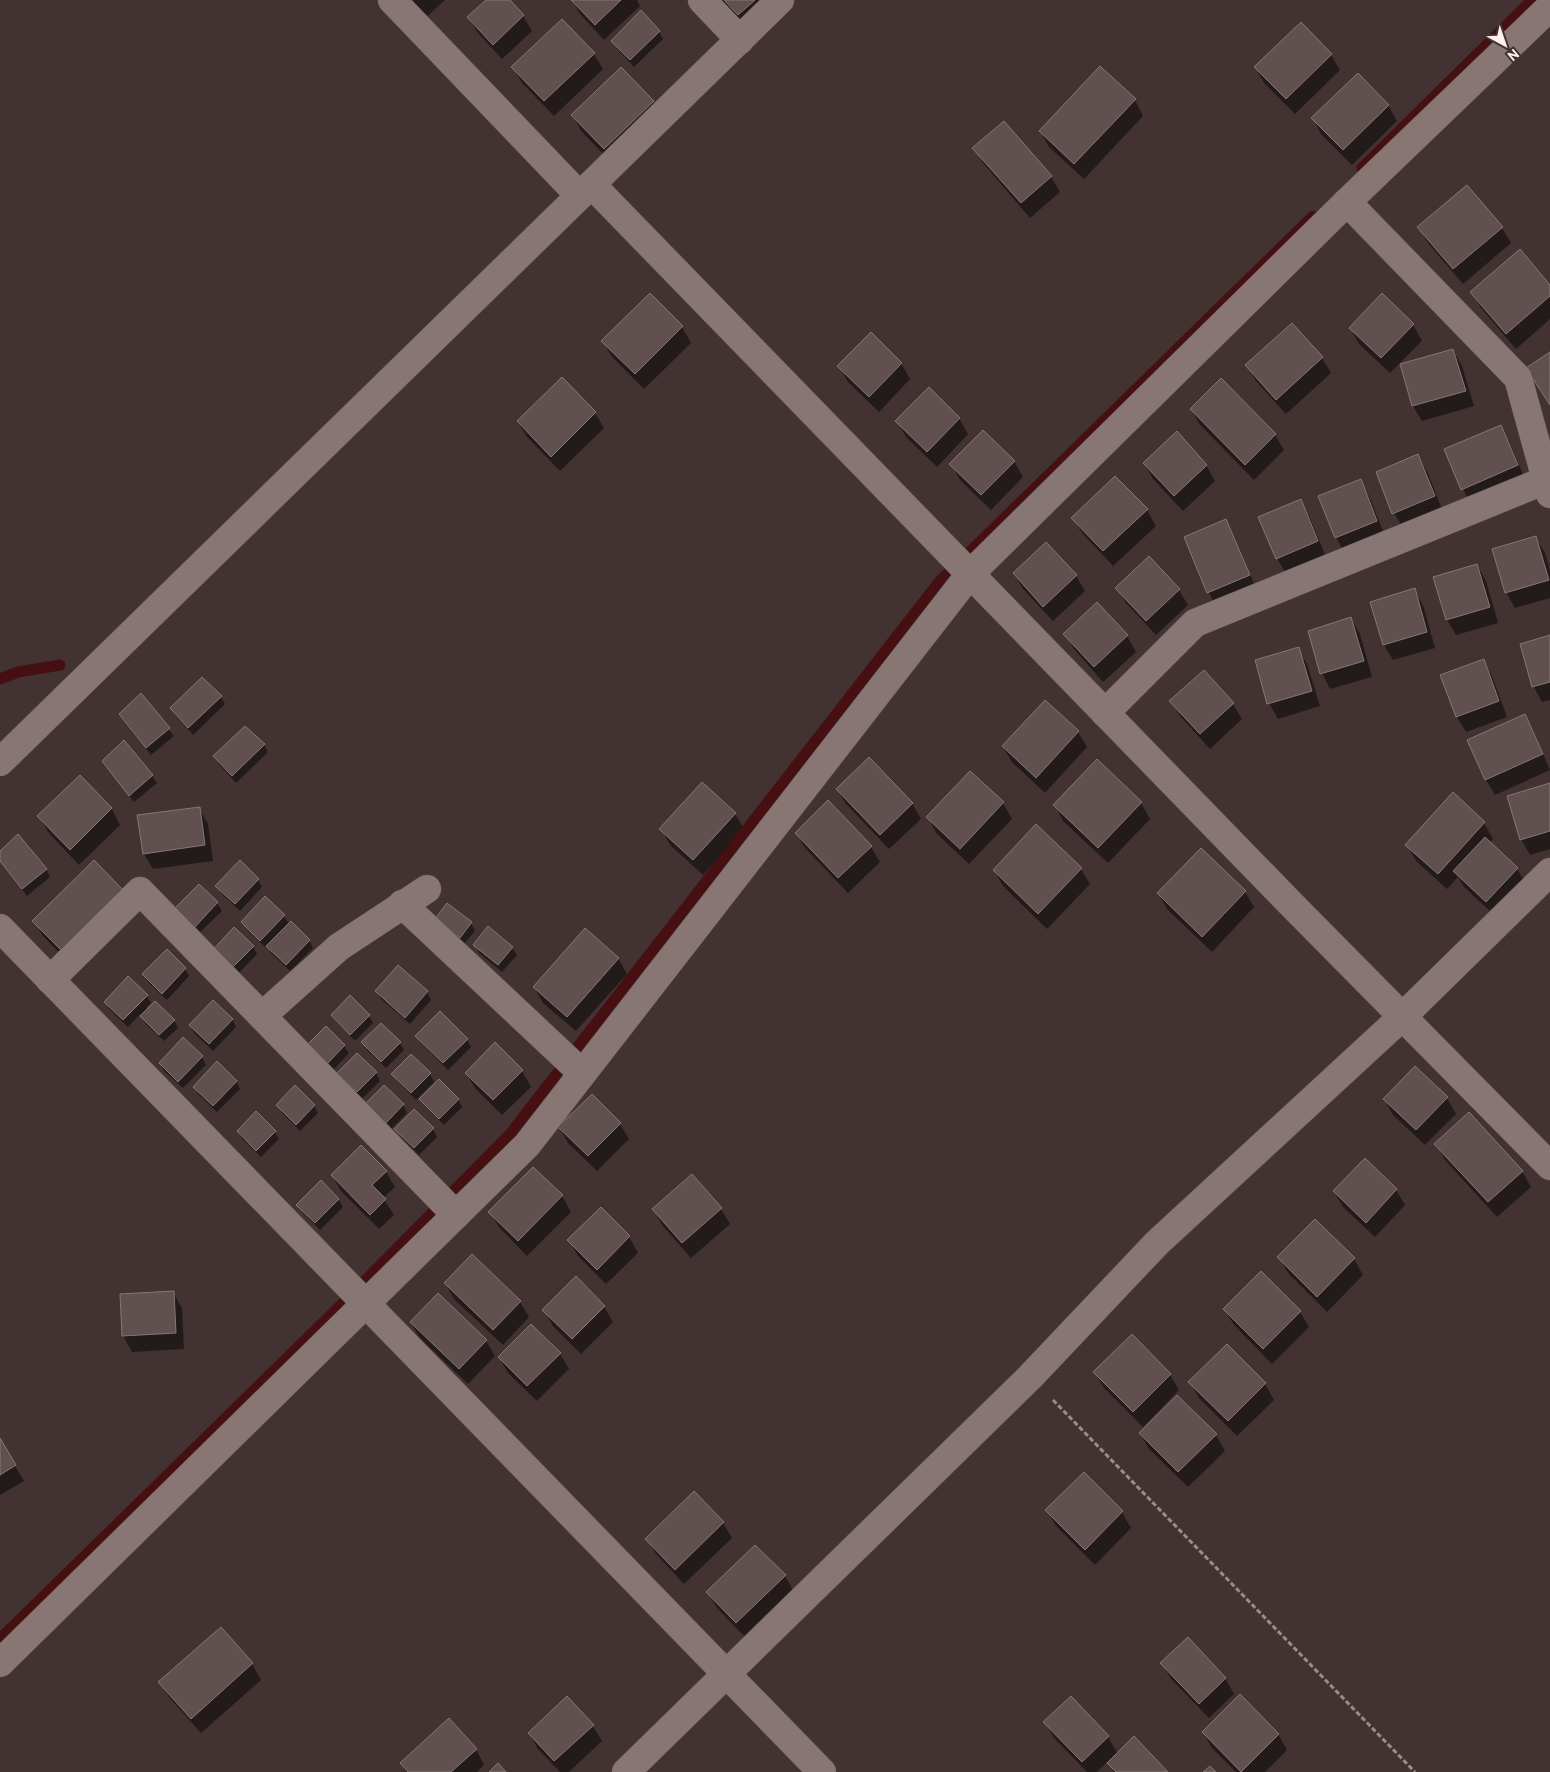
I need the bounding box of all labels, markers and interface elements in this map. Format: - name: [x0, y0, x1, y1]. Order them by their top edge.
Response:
- north arrow: [1480, 20, 1530, 70]
- text: N: [1503, 44, 1522, 64]

